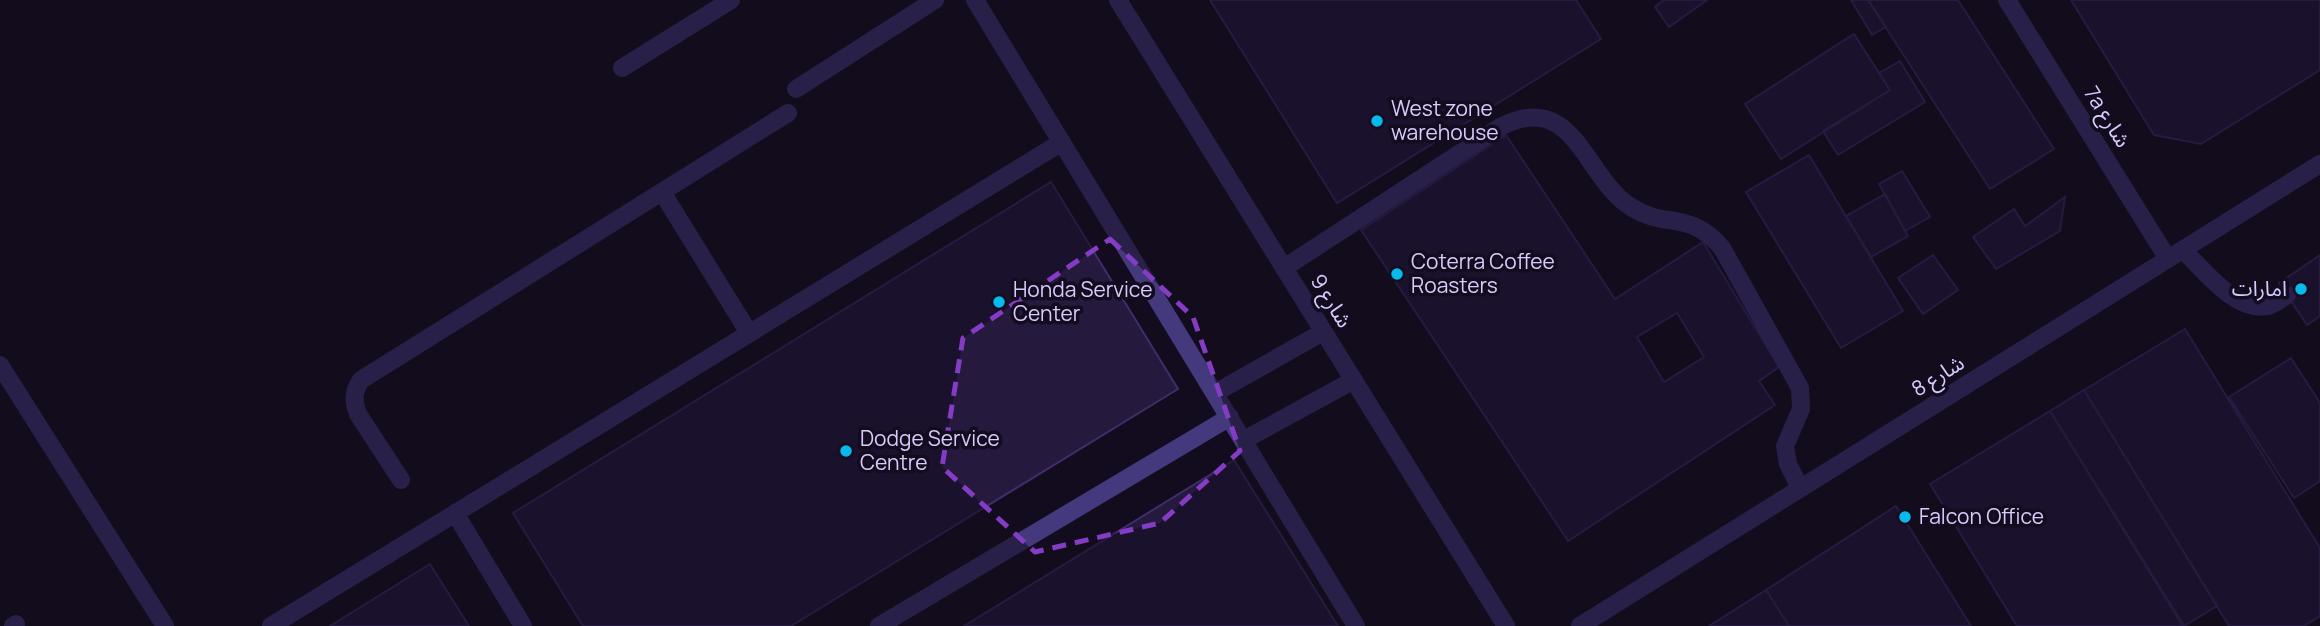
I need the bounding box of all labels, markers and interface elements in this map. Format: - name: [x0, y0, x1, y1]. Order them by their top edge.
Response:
- street label: 7a شارع: [2076, 80, 2138, 154]
- place label: West zone warehouse: [1391, 94, 1498, 146]
- marker: West zone warehouse: [1369, 113, 1385, 129]
- place label: Coterra Coffee Roasters: [1411, 247, 1555, 299]
- marker: Coterra Coffee Roasters: [1389, 266, 1405, 282]
- street label: شارع 9: [1303, 268, 1359, 334]
- place label: امارات: [2232, 274, 2287, 302]
- place label: Honda Service Center: [1013, 275, 1152, 327]
- marker: امارات: [2293, 281, 2309, 297]
- marker: Honda Service Center: [991, 294, 1007, 310]
- street label: شارع 8: [1906, 348, 1970, 404]
- place label: Dodge Service Centre: [860, 424, 1000, 476]
- marker: Dodge Service Centre: [838, 443, 854, 459]
- place label: Falcon Office: [1919, 502, 2044, 530]
- marker: Falcon Office: [1897, 509, 1913, 525]

